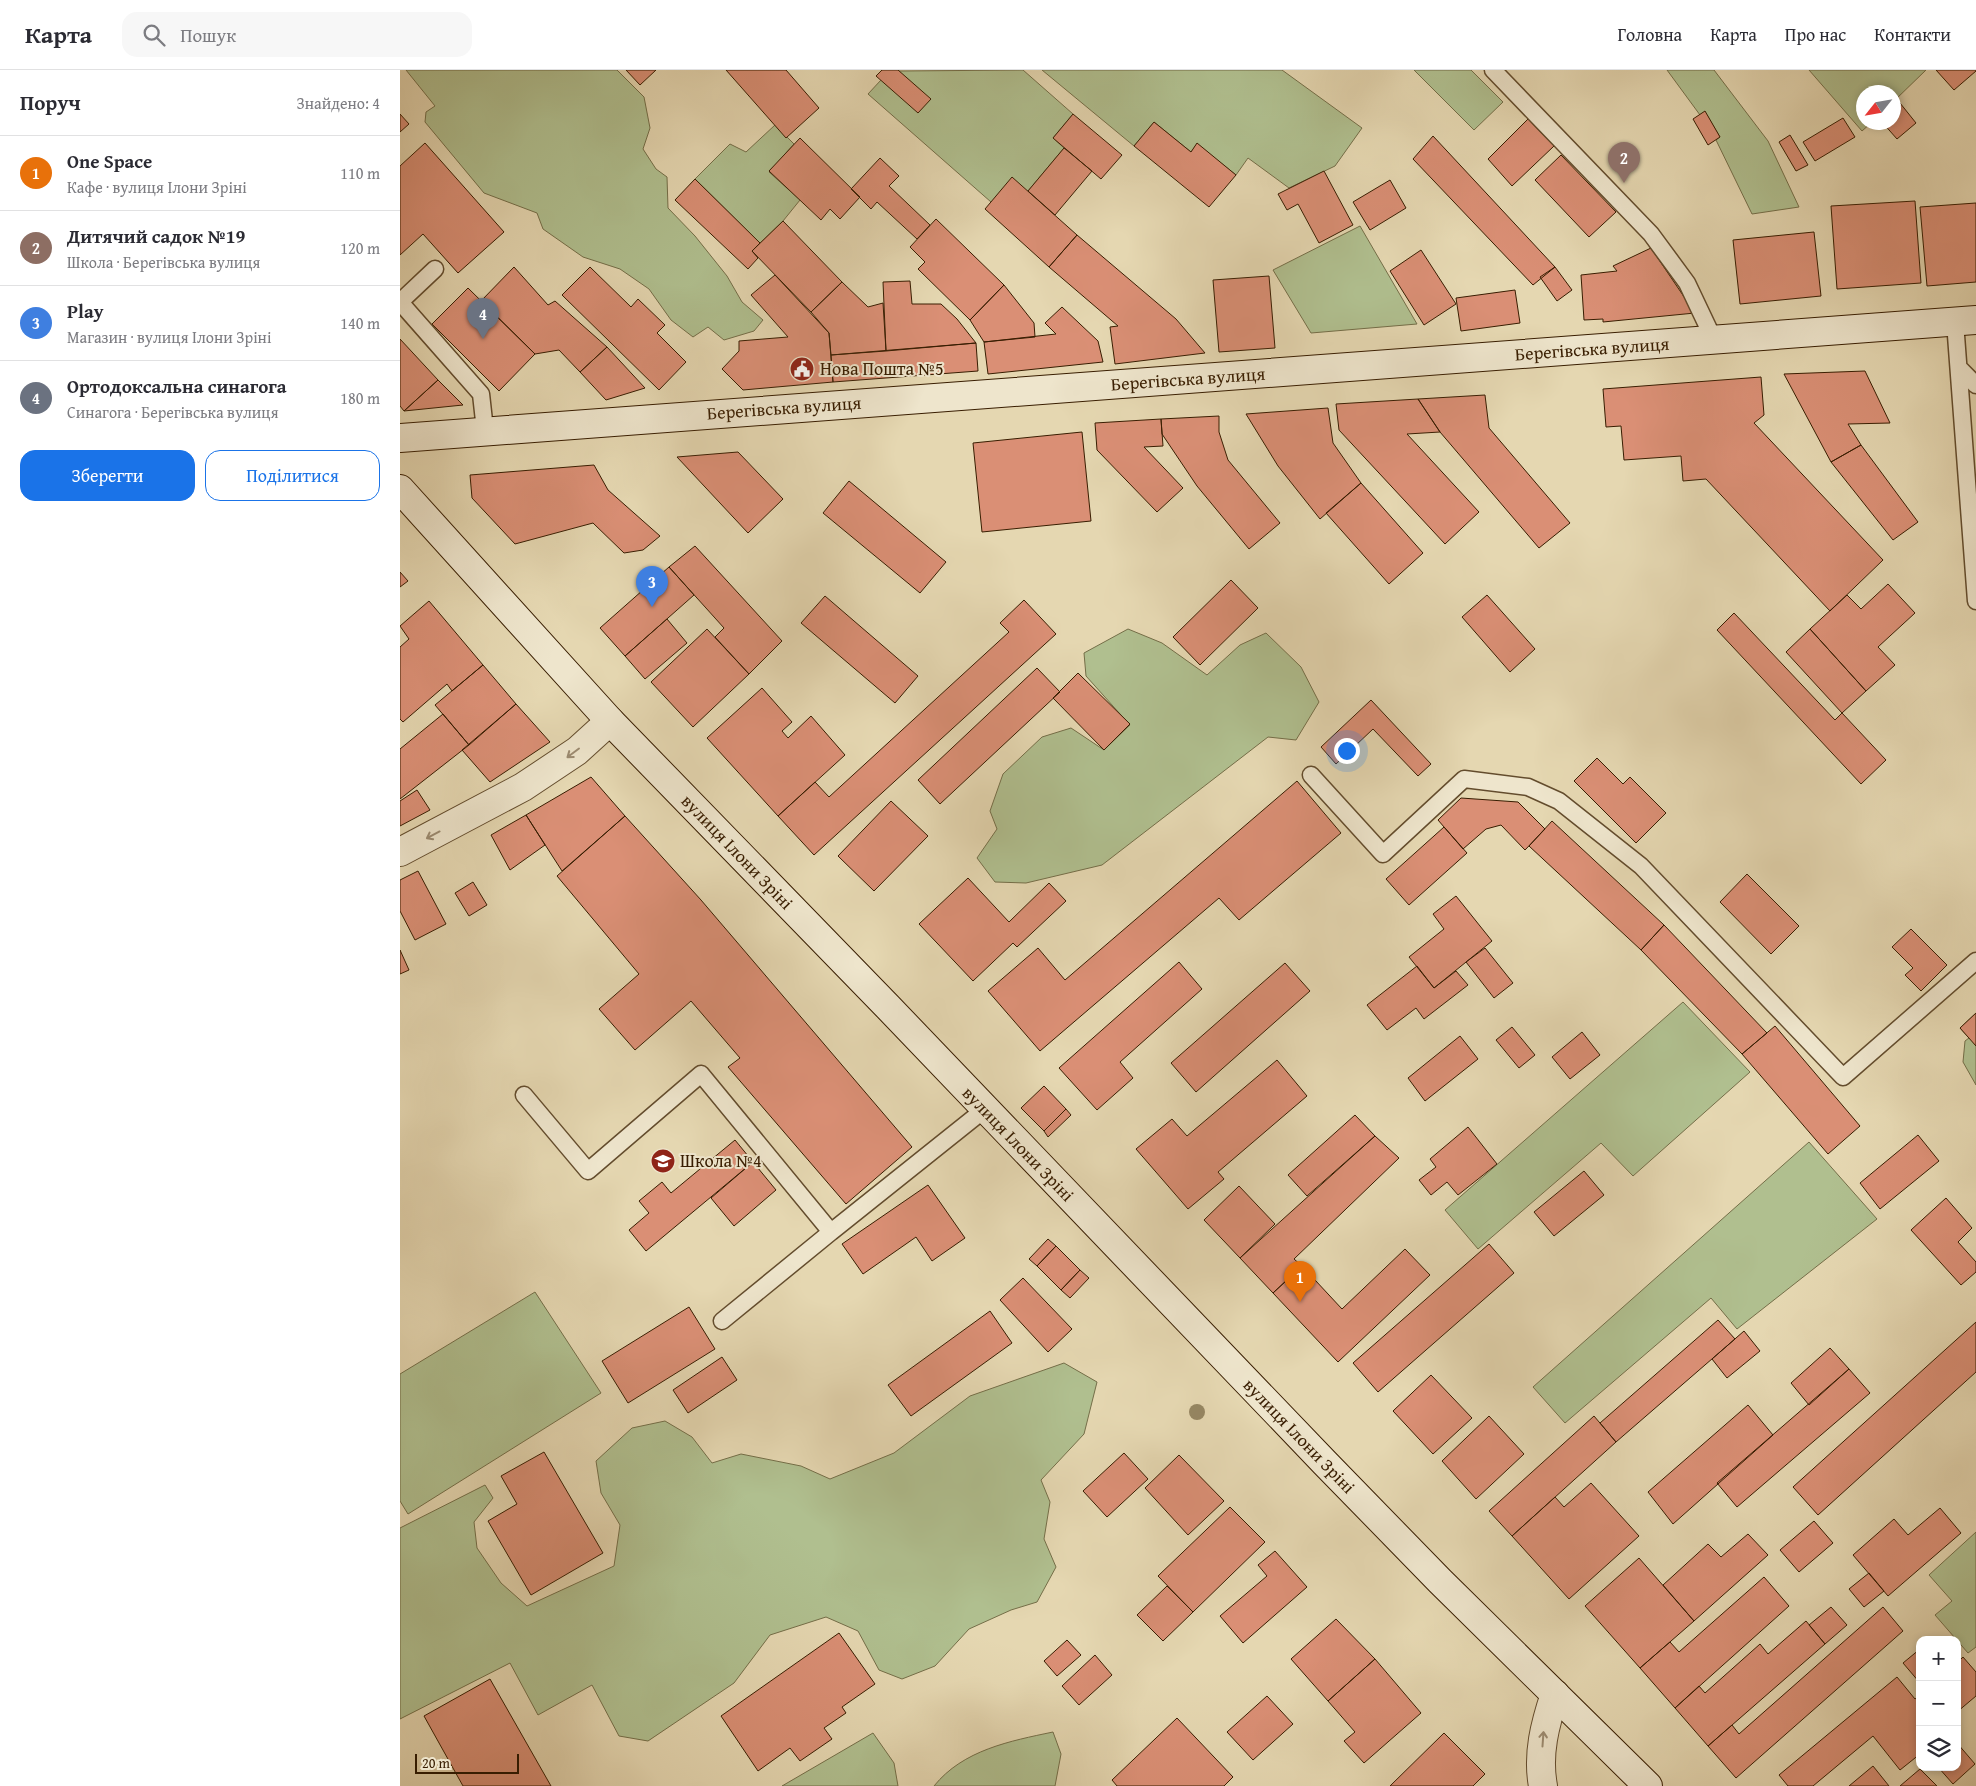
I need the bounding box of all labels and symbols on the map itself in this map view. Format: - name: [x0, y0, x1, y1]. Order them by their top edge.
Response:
- north arrow: [1856, 85, 1901, 130]
- pin: 2: [1608, 142, 1640, 183]
- pin: 4: [467, 298, 499, 339]
- street label: Берегівська вулиця: [1514, 330, 1670, 367]
- place label: Нова Пошта №5: [820, 355, 944, 382]
- public building icon: Нова Пошта №5: [789, 356, 815, 382]
- street label: Берегівська вулиця: [1110, 360, 1266, 397]
- street label: Берегівська вулиця: [706, 389, 862, 426]
- pin: 3: [636, 566, 668, 607]
- your location: [1334, 738, 1360, 764]
- one-way arrow: [567, 748, 580, 759]
- street label: вулиця Ілони Зріні: [675, 788, 800, 915]
- one-way arrow: [425, 830, 440, 840]
- street label: вулиця Ілони Зріні: [956, 1080, 1081, 1207]
- place label: Школа №4: [680, 1147, 762, 1174]
- school or university icon: Школа №4: [650, 1148, 676, 1174]
- pin: 1: [1284, 1261, 1316, 1302]
- street label: вулиця Ілони Зріні: [1237, 1372, 1362, 1499]
- one-way arrow: [1538, 1732, 1547, 1748]
- scale bar: [415, 1751, 519, 1774]

